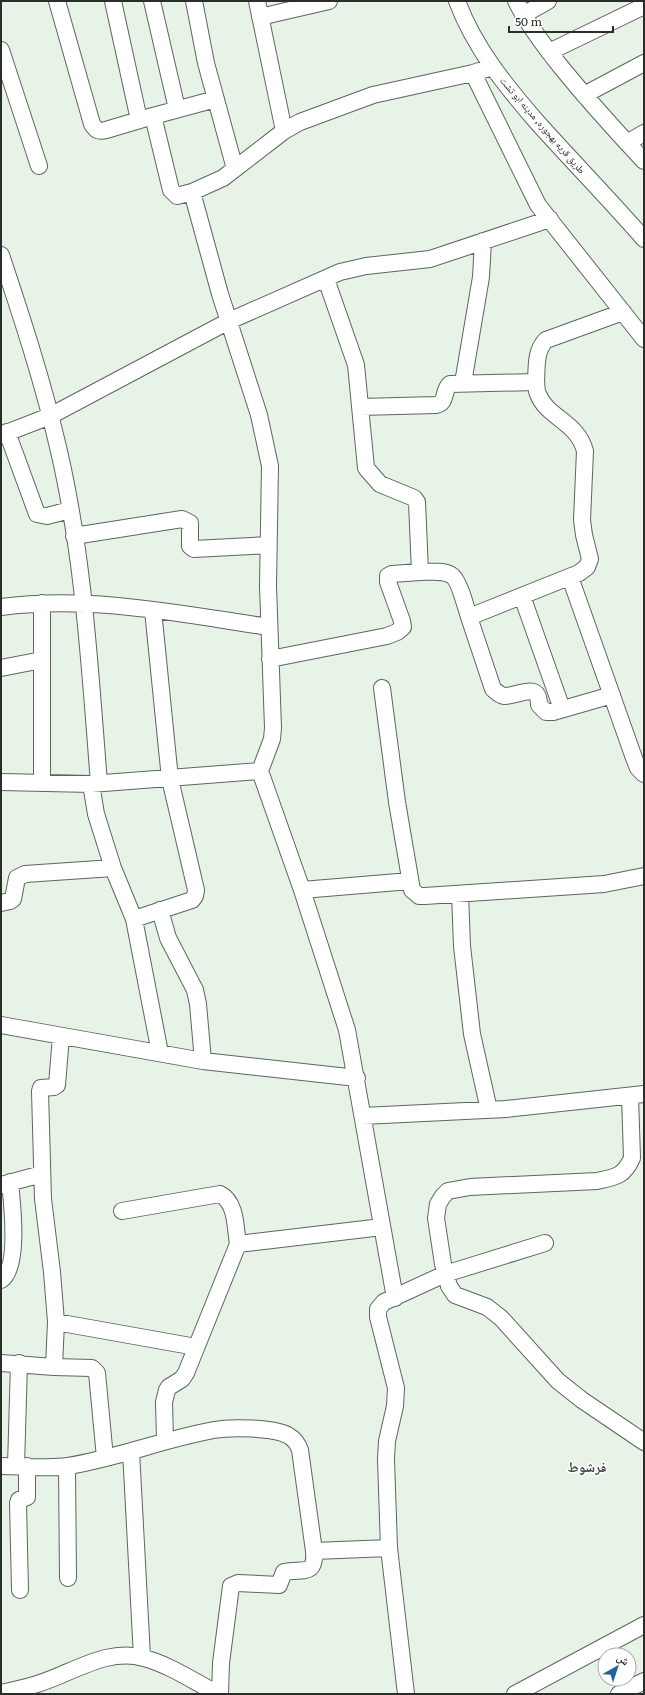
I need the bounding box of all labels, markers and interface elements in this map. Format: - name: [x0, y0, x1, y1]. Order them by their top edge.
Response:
- scale bar: [509, 8, 613, 34]
- text: 50 m: [515, 12, 542, 30]
- street label: طريق قريه بهجوره, مدينه ابو تشت: [497, 73, 590, 177]
- district label: فرشوط: [567, 1456, 607, 1476]
- north arrow: [597, 1647, 637, 1687]
- text: ش: [614, 1649, 634, 1669]

